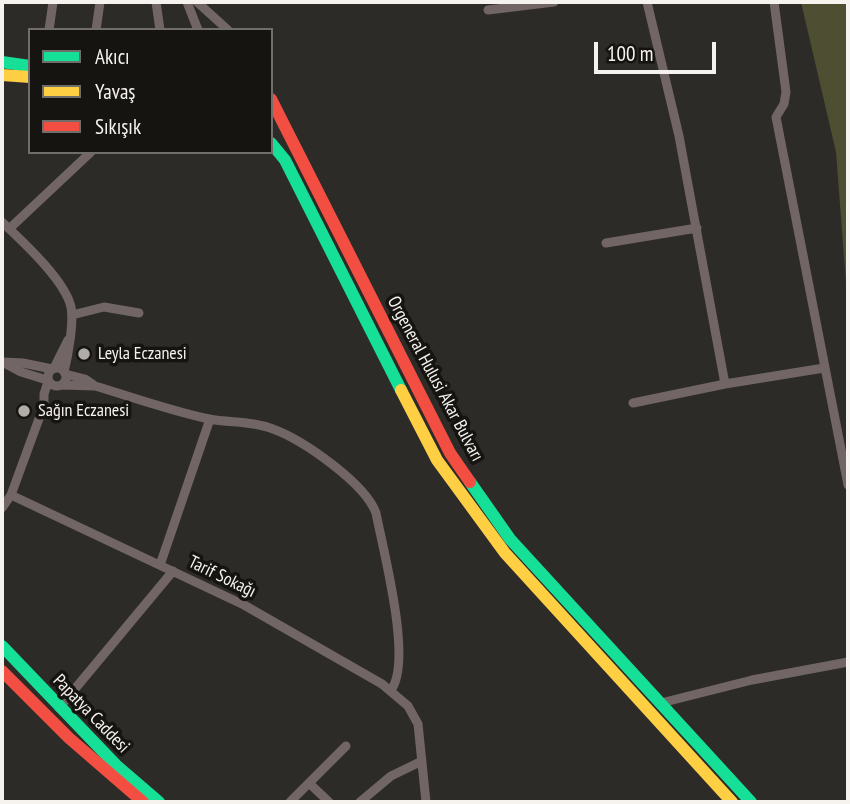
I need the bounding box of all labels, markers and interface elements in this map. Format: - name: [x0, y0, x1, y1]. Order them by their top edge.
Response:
- legend: [28, 28, 273, 154]
- scale bar: [598, 28, 720, 72]
- text: 100 m: [607, 40, 653, 67]
- text: Akıcı: [95, 43, 130, 70]
- text: Yavaş: [95, 78, 135, 105]
- text: Sıkışık: [95, 113, 141, 140]
- street label: Orgeneral Hulusi Akar Bulvarı: [382, 293, 488, 465]
- place label: Leyla Eczanesi: [98, 343, 187, 365]
- marker: Leyla Eczanesi: [76, 346, 92, 362]
- place label: Sağın Eczanesi: [38, 400, 129, 422]
- marker: Sağın Eczanesi: [16, 403, 32, 419]
- street label: Tarif Sokağı: [185, 551, 259, 603]
- street label: Papatya Caddesi: [48, 670, 134, 758]

